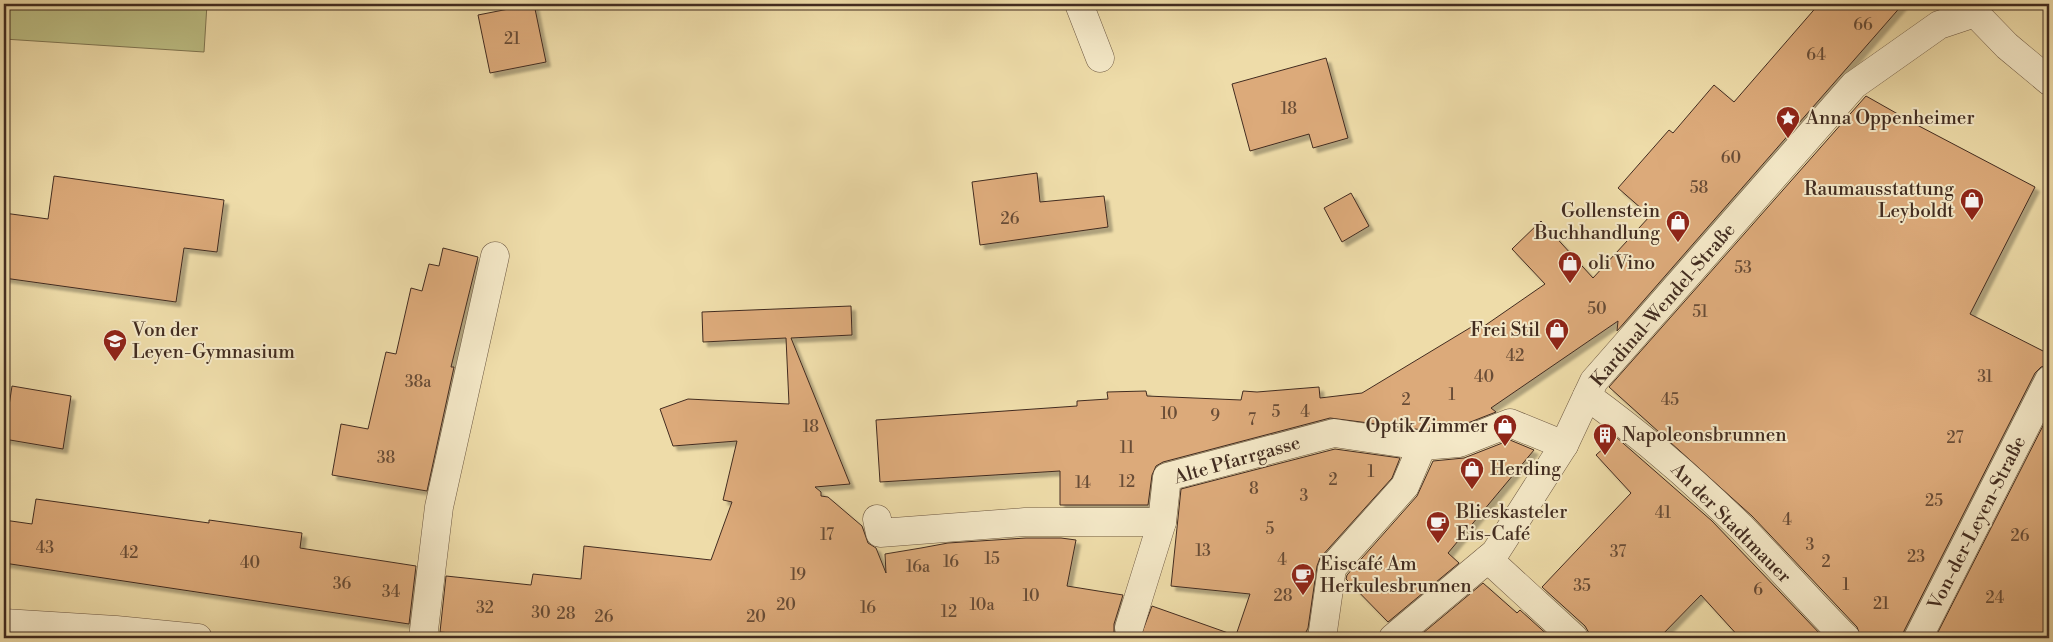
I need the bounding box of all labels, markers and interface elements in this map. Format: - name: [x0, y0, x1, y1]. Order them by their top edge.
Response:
- house number: 66: [1853, 15, 1873, 35]
- house number: 21: [504, 29, 520, 49]
- house number: 64: [1806, 45, 1826, 65]
- house number: 18: [1281, 99, 1297, 119]
- place icon: Anna Oppenheimer: [1775, 105, 1801, 139]
- place label: Anna Oppenheimer: [1805, 106, 1975, 130]
- house number: 60: [1721, 148, 1741, 168]
- place label: Raumausstattung Leyboldt: [1804, 177, 1954, 223]
- house number: 58: [1690, 178, 1709, 198]
- shop icon: Raumausstattung Leyboldt: [1959, 187, 1985, 221]
- place label: Gollenstein Buchhandlung: [1533, 199, 1660, 245]
- house number: 26: [1001, 209, 1020, 229]
- shop icon: Gollenstein Buchhandlung: [1665, 209, 1691, 243]
- street label: Kardinal-Wendel-Straße: [1585, 218, 1741, 392]
- shop icon: oli Vino: [1557, 250, 1583, 284]
- place label: oli Vino: [1588, 251, 1655, 275]
- house number: 53: [1734, 258, 1752, 278]
- house number: 50: [1587, 299, 1607, 319]
- house number: 51: [1692, 302, 1708, 322]
- shop icon: Frei Stil: [1544, 317, 1570, 351]
- place label: Von der Leyen-Gymnasium: [131, 318, 295, 364]
- place label: Frei Stil: [1470, 318, 1540, 342]
- school or university icon: Von der Leyen-Gymnasium: [102, 328, 128, 362]
- house number: 42: [1506, 346, 1524, 366]
- house number: 40: [1474, 367, 1494, 387]
- house number: 31: [1977, 367, 1993, 387]
- house number: 38a: [405, 372, 432, 392]
- house number: 1: [1449, 385, 1456, 405]
- house number: 2: [1401, 390, 1411, 410]
- house number: 45: [1661, 390, 1679, 410]
- house number: 5: [1272, 402, 1281, 422]
- house number: 4: [1300, 402, 1310, 422]
- house number: 10: [1161, 404, 1178, 424]
- house number: 9: [1210, 406, 1220, 426]
- house number: 7: [1248, 410, 1256, 430]
- shop icon: Optik Zimmer: [1492, 413, 1518, 447]
- place label: Optik Zimmer: [1366, 414, 1488, 438]
- house number: 18: [803, 417, 819, 437]
- building icon: Napoleonsbrunnen: [1592, 422, 1618, 456]
- place label: Napoleonsbrunnen: [1622, 423, 1787, 447]
- house number: 27: [1946, 428, 1964, 448]
- street label: Alte Pfarrgasse: [1170, 430, 1303, 490]
- street label: Von-der-Leyen-Straße: [1922, 432, 2031, 615]
- house number: 11: [1120, 438, 1134, 458]
- house number: 38: [377, 448, 396, 468]
- shop icon: Herding: [1459, 456, 1485, 490]
- place label: Herding: [1490, 457, 1561, 481]
- street label: An der Stadtmauer: [1665, 457, 1796, 588]
- house number: 1: [1368, 462, 1375, 482]
- house number: 2: [1328, 470, 1338, 490]
- house number: 12: [1119, 472, 1135, 492]
- house number: 14: [1075, 473, 1091, 493]
- house number: 8: [1249, 479, 1259, 499]
- house number: 3: [1300, 486, 1309, 506]
- house number: 25: [1925, 491, 1943, 511]
- place label: Blieskasteler Eis-Café: [1455, 500, 1567, 546]
- house number: 41: [1655, 503, 1671, 523]
- cafe icon: Blieskasteler Eis-Café: [1425, 510, 1451, 544]
- house number: 4: [1782, 510, 1792, 530]
- house number: 5: [1266, 519, 1275, 539]
- house number: 17: [820, 525, 834, 545]
- house number: 26: [2011, 526, 2030, 546]
- house number: 3: [1806, 535, 1815, 555]
- house number: 43: [36, 538, 54, 558]
- house number: 13: [1195, 541, 1211, 561]
- house number: 37: [1610, 542, 1626, 562]
- house number: 42: [120, 543, 138, 563]
- house number: 23: [1907, 547, 1925, 567]
- house number: 15: [984, 549, 1000, 569]
- house number: 4: [1277, 550, 1287, 570]
- house number: 16: [943, 552, 959, 572]
- place label: Eiscafé Am Herkulesbrunnen: [1320, 552, 1472, 598]
- house number: 2: [1821, 552, 1831, 572]
- house number: 40: [240, 553, 260, 573]
- house number: 16a: [906, 557, 931, 577]
- cafe icon: Eiscafé Am Herkulesbrunnen: [1290, 562, 1316, 596]
- house number: 19: [790, 565, 806, 585]
- house number: 36: [333, 574, 352, 594]
- house number: 1: [1843, 575, 1850, 595]
- house number: 35: [1573, 576, 1591, 596]
- house number: 6: [1753, 580, 1763, 600]
- house number: 34: [382, 582, 401, 602]
- house number: 10: [1023, 586, 1040, 606]
- house number: 28: [1274, 586, 1293, 606]
- house number: 24: [1986, 588, 2005, 608]
- house number: 21: [1873, 594, 1889, 614]
- house number: 20: [776, 595, 796, 615]
- house number: 10a: [969, 595, 995, 615]
- house number: 32: [476, 598, 494, 618]
- house number: 16: [860, 598, 876, 618]
- house number: 12: [941, 602, 957, 622]
- house number: 30: [531, 603, 551, 623]
- house number: 28: [557, 604, 576, 624]
- house number: 26: [595, 607, 614, 627]
- house number: 20: [746, 607, 766, 627]

